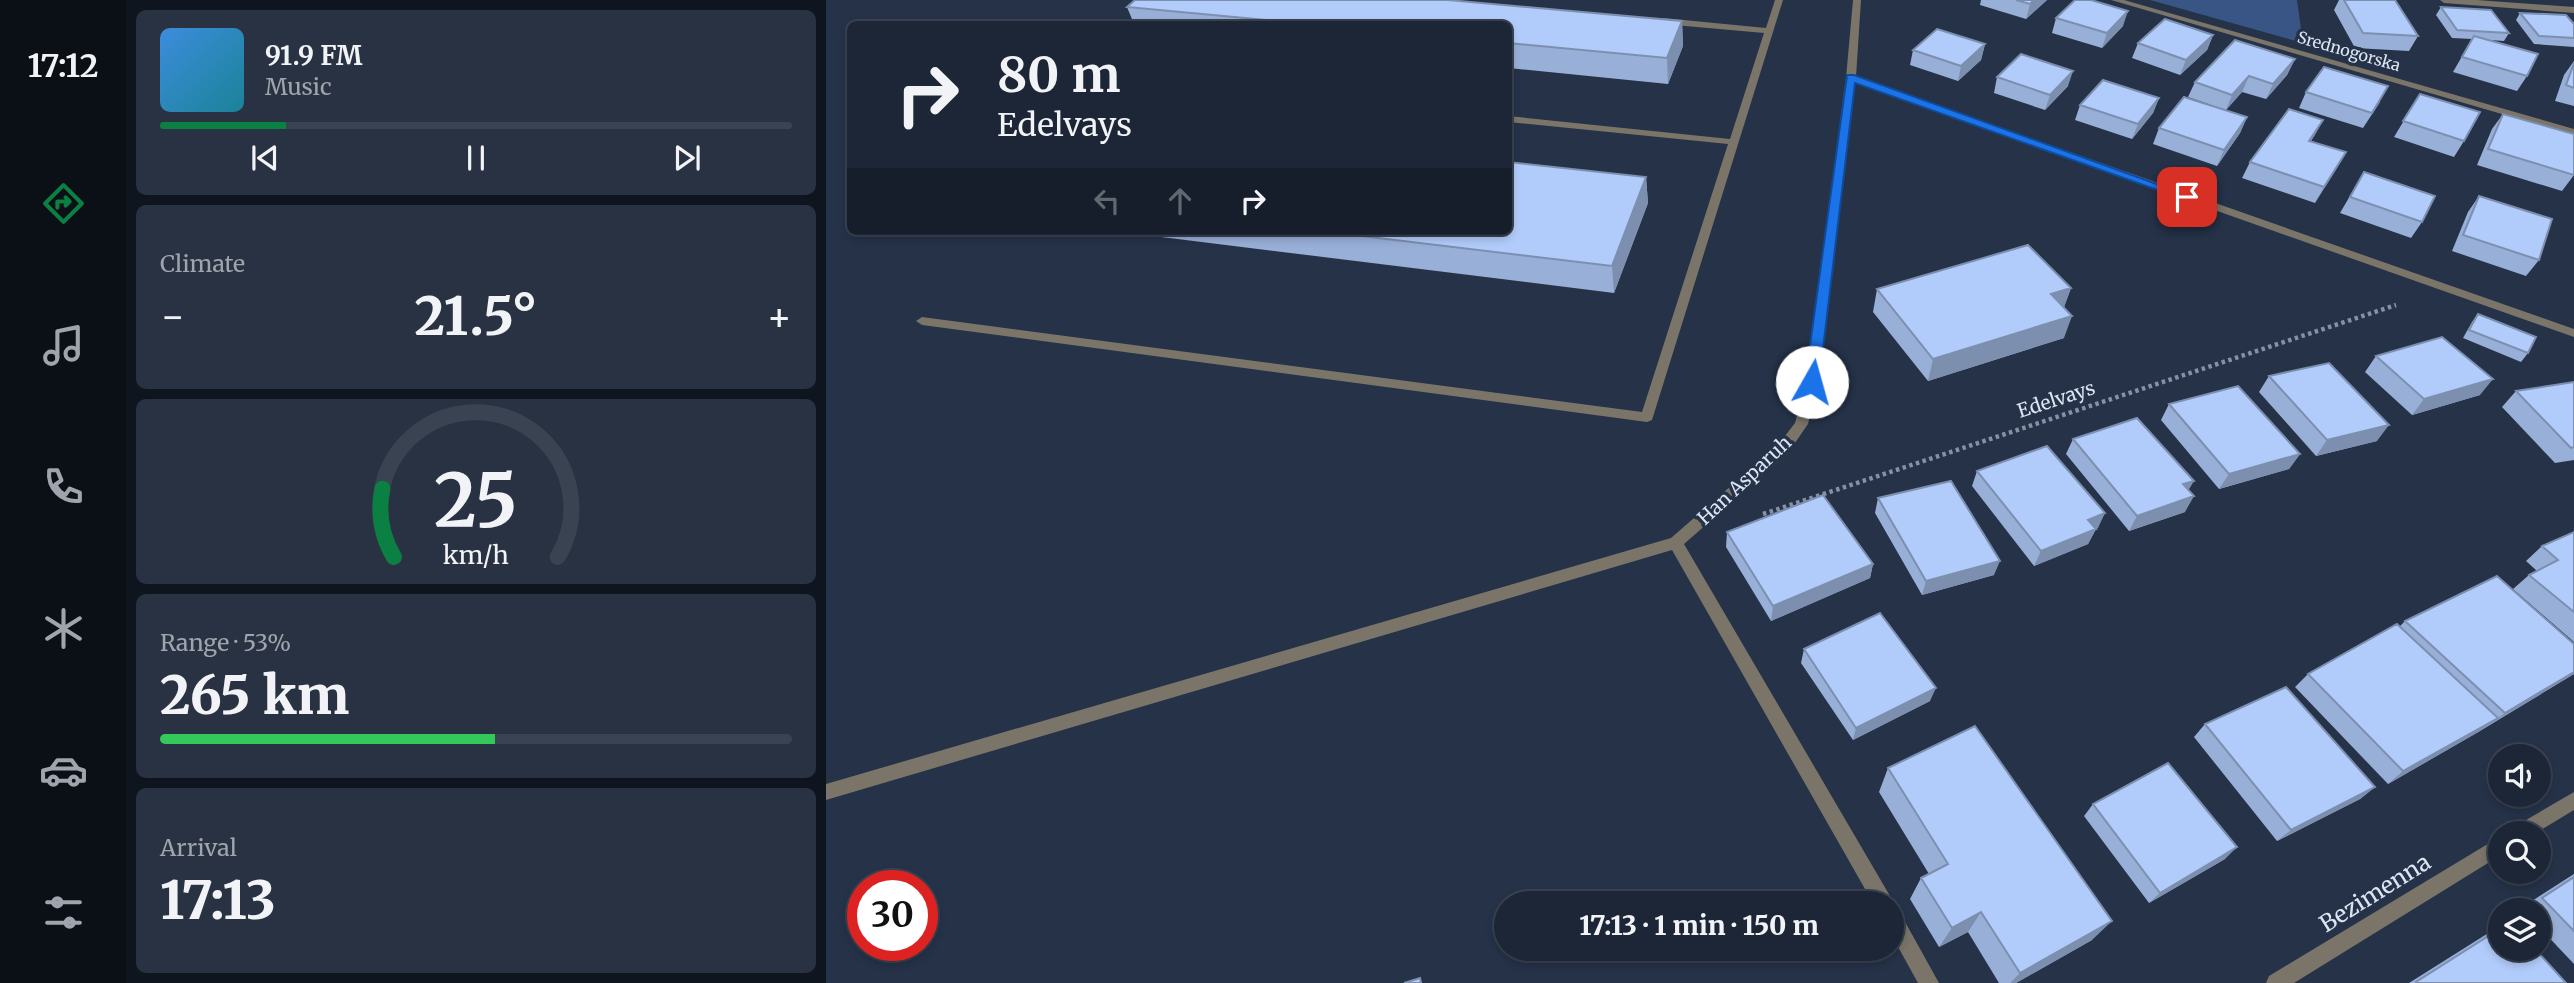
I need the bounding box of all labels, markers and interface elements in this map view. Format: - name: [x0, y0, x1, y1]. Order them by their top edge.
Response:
- street label: Srednogorska: [2295, 27, 2403, 75]
- text: 91.9 FM: [265, 39, 363, 72]
- text: 80 m: [997, 44, 1120, 105]
- text: 17:12: [27, 46, 99, 86]
- icon: right: [882, 49, 973, 140]
- text: Music: [265, 72, 332, 101]
- text: Edelvays: [997, 105, 1132, 145]
- icon: previous: [246, 139, 284, 177]
- icon: pause: [457, 139, 495, 177]
- icon: next: [668, 139, 706, 177]
- pin: [2157, 167, 2217, 227]
- icon: arrive: [2168, 178, 2206, 216]
- icon: directions: [39, 179, 88, 228]
- icon: left: [1088, 182, 1126, 220]
- icon: ahead: [1161, 182, 1199, 220]
- icon: right: [1234, 182, 1272, 220]
- text: Climate: [160, 249, 245, 278]
- text: 21.5°: [415, 284, 537, 349]
- text: −: [160, 293, 185, 340]
- text: +: [767, 293, 792, 340]
- icon: music: [39, 321, 88, 370]
- position arrow: [1775, 345, 1849, 419]
- street label: Edelvays: [2014, 375, 2098, 423]
- street label: Han Asparuh: [1692, 430, 1796, 530]
- text: 25: [434, 456, 518, 548]
- icon: phone: [39, 462, 88, 511]
- text: km/h: [443, 539, 509, 571]
- icon: climate: [39, 604, 88, 653]
- text: Range · 53%: [160, 628, 291, 657]
- text: 265 km: [160, 663, 349, 728]
- map controls: [2488, 744, 2551, 961]
- button: sound: [2488, 744, 2551, 807]
- icon: car: [39, 746, 88, 795]
- button: search: [2488, 821, 2551, 884]
- text: Arrival: [160, 833, 237, 862]
- street label: Bezimenna: [2314, 847, 2436, 938]
- text: 17:13: [160, 868, 276, 933]
- speed limit sign: 30: [847, 870, 938, 961]
- icon: filters: [39, 888, 88, 937]
- button: layers: [2488, 898, 2551, 961]
- text: 17:13 · 1 min · 150 m: [1579, 909, 1819, 942]

